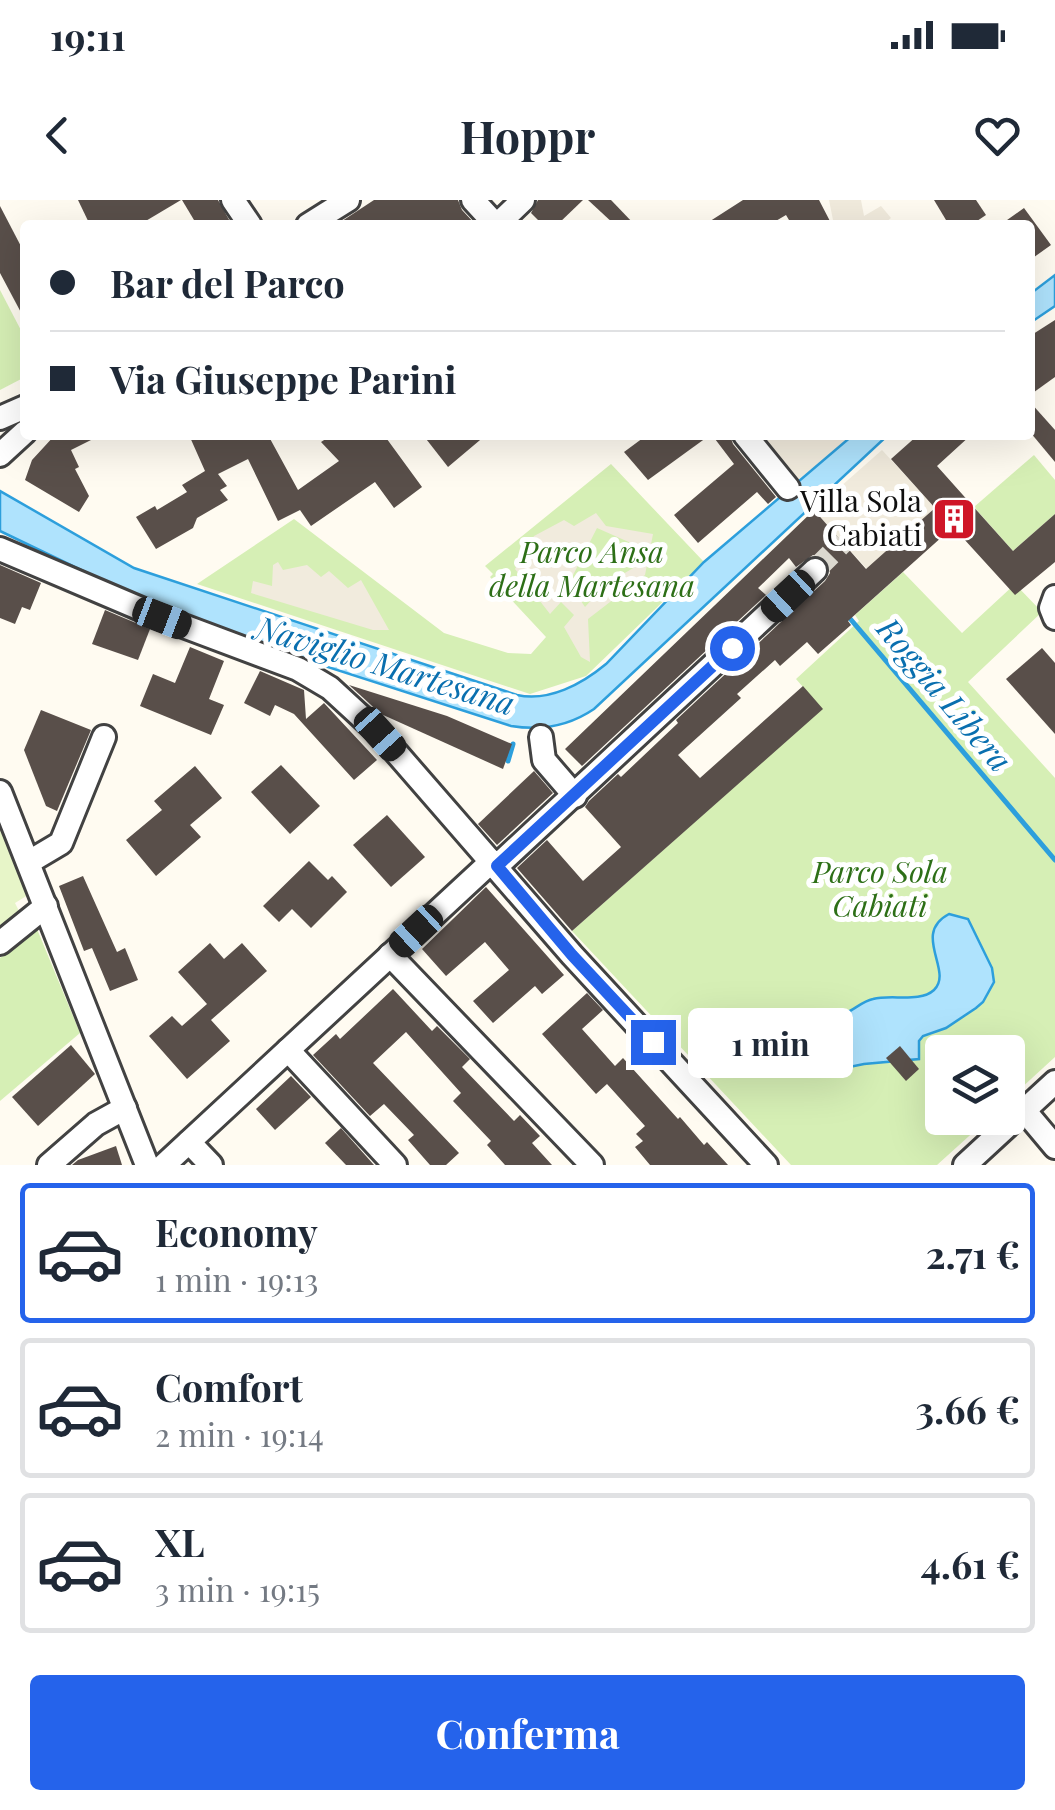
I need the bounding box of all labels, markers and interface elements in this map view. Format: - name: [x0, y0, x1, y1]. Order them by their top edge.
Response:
- text: 19:11: [50, 10, 126, 61]
- text: Hoppr: [460, 105, 595, 165]
- icon: back: [30, 108, 85, 163]
- icon: heart: [970, 108, 1025, 163]
- text: Bar del Parco: [110, 257, 345, 308]
- text: Via Giuseppe Parini: [110, 353, 456, 404]
- place label: Villa Sola Cabiati: [799, 480, 922, 554]
- building icon: Villa Sola Cabiati: [931, 496, 977, 542]
- park label: Parco Ansa della Martesana: [489, 531, 695, 605]
- car: [756, 565, 820, 627]
- car: [129, 593, 195, 643]
- water label: Naviglio Martesana: [248, 603, 521, 723]
- water label: Roggia Libera: [867, 606, 1023, 780]
- route start: [710, 626, 755, 671]
- car: [349, 702, 411, 766]
- park label: Parco Sola Cabiati: [811, 851, 948, 925]
- car: [384, 900, 448, 962]
- callout: 1 min: [688, 1007, 853, 1077]
- route end: [631, 1020, 676, 1065]
- text: 1 min: [731, 1021, 810, 1064]
- map controls: [925, 1035, 1025, 1135]
- button: layers: [925, 1035, 1025, 1135]
- text: Economy: [155, 1206, 318, 1257]
- icon: car: [35, 1208, 125, 1298]
- text: 2.71 €: [926, 1228, 1020, 1279]
- text: 1 min · 19:13: [155, 1257, 318, 1300]
- text: Comfort: [155, 1361, 303, 1412]
- icon: car: [35, 1363, 125, 1453]
- text: 3.66 €: [915, 1383, 1020, 1434]
- text: 2 min · 19:14: [155, 1412, 324, 1455]
- text: XL: [155, 1516, 204, 1567]
- icon: car: [35, 1518, 125, 1608]
- text: 4.61 €: [921, 1538, 1020, 1589]
- text: 3 min · 19:15: [155, 1567, 320, 1610]
- button: Conferma: [30, 1675, 1025, 1790]

